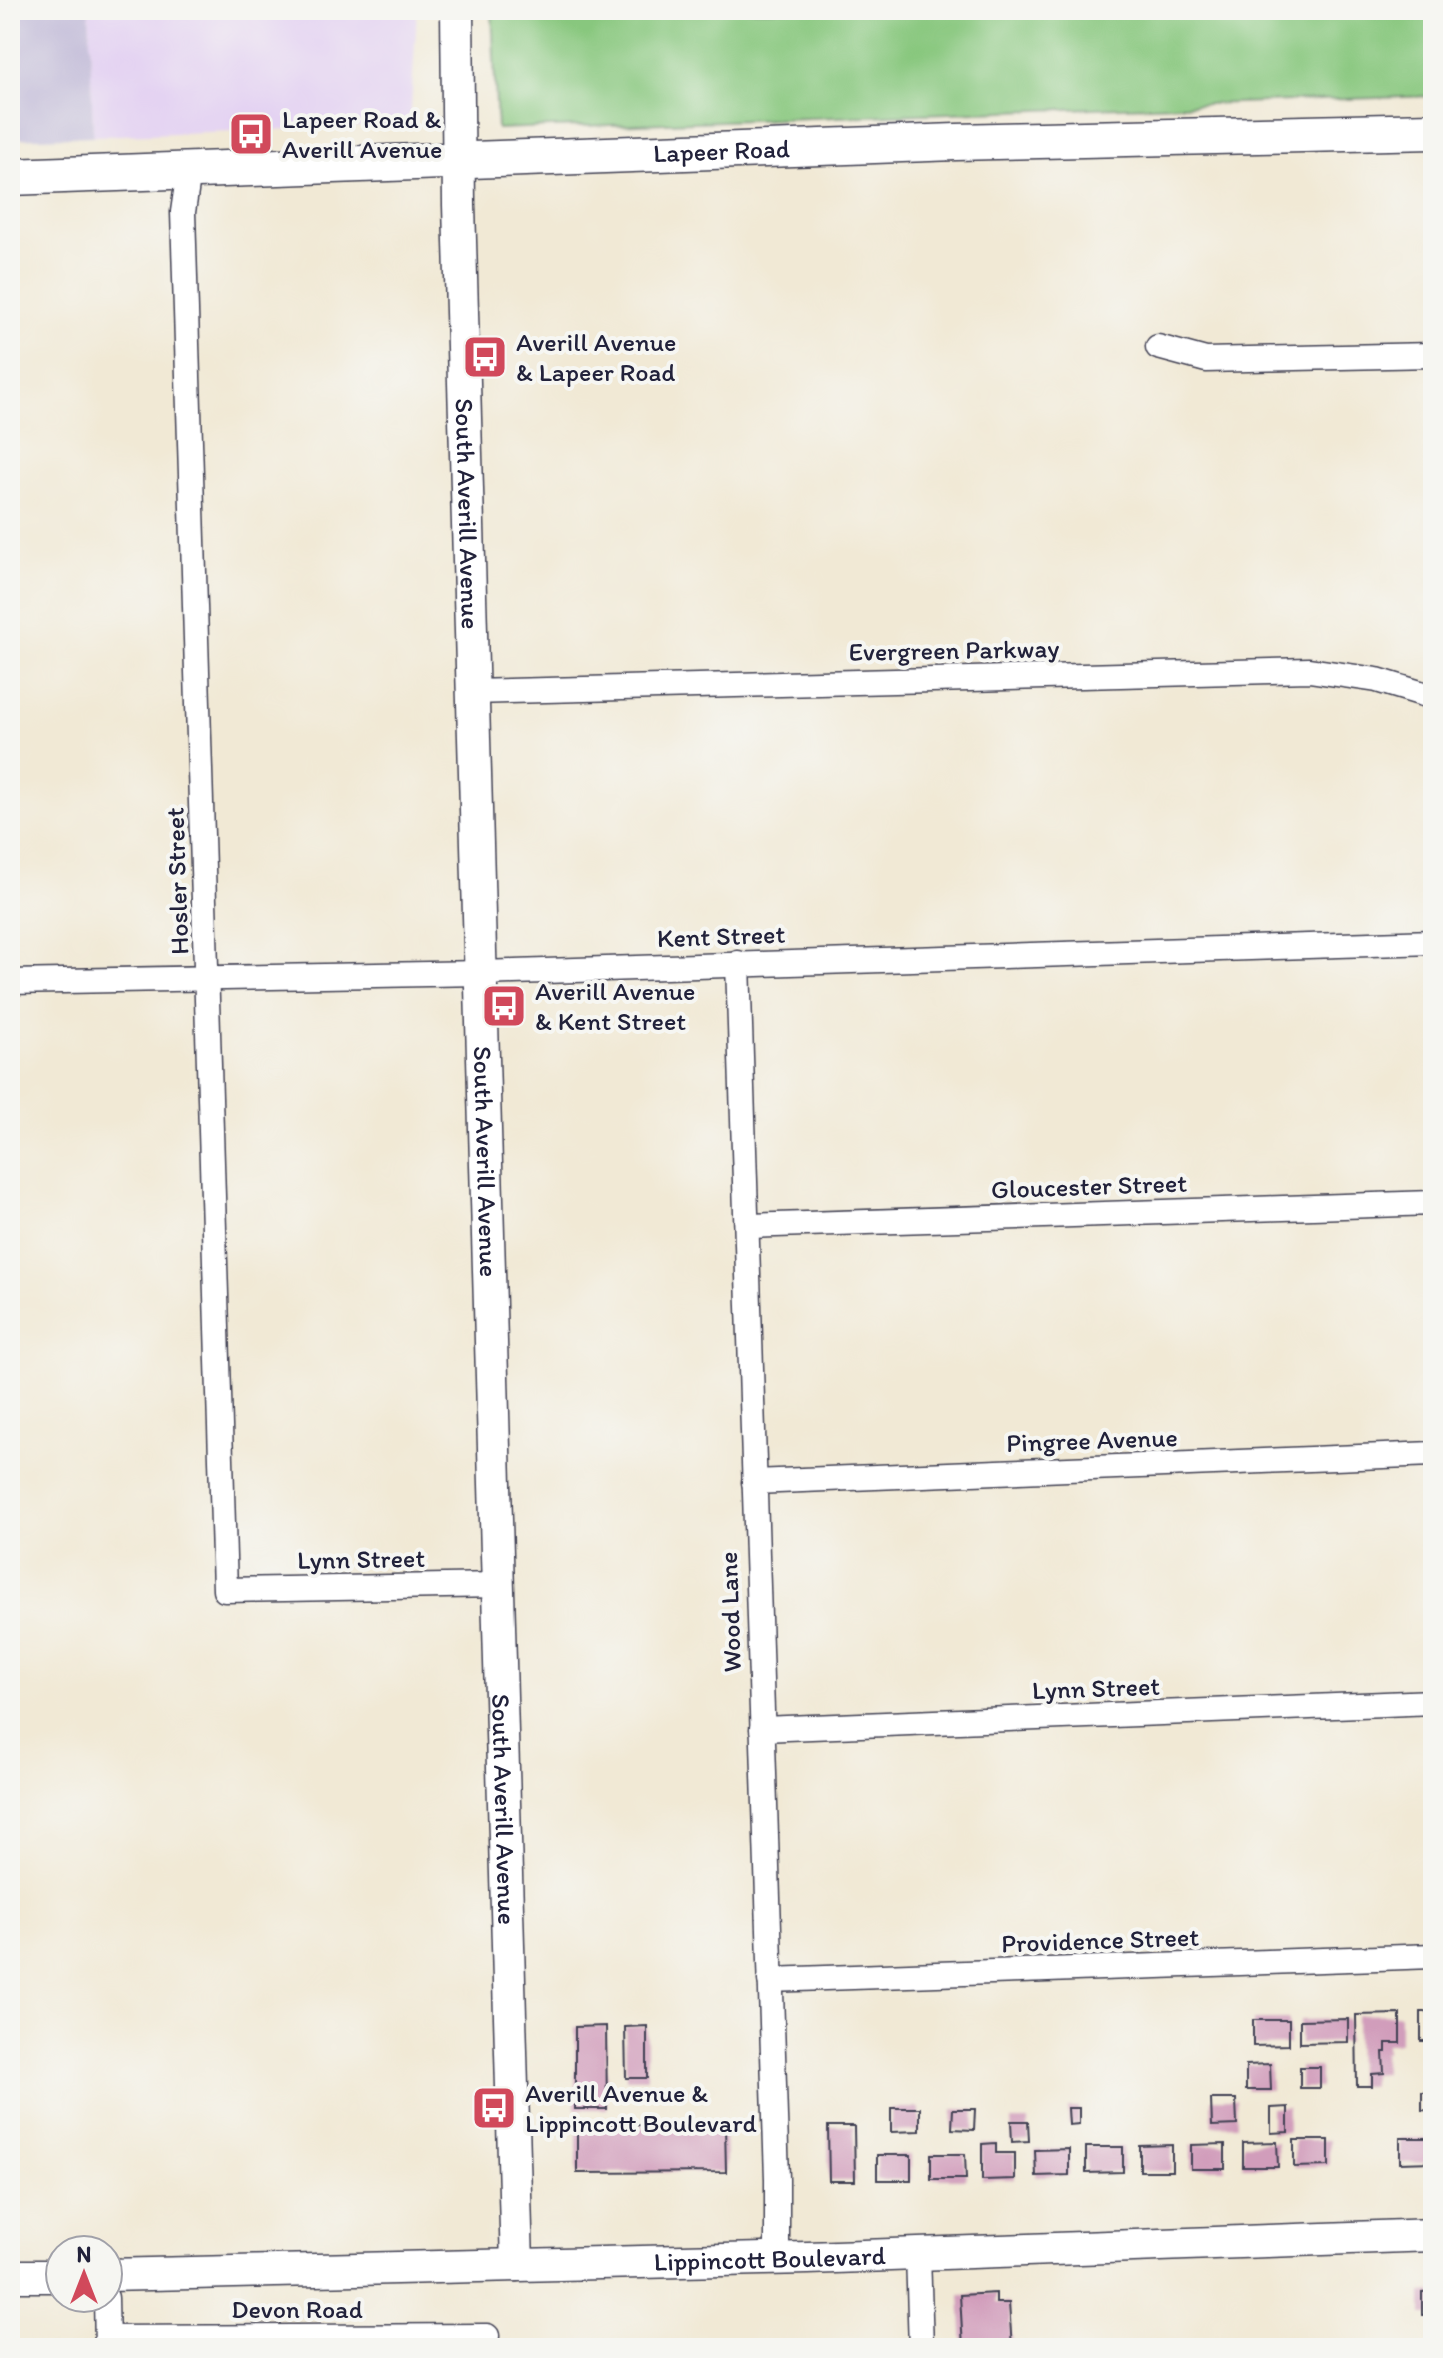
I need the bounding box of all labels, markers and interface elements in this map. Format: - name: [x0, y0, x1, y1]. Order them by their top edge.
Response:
- place label: Lapeer Road & Averill Avenue: [282, 103, 442, 165]
- bus stop icon: Lapeer Road & Averill Avenue: [227, 110, 275, 158]
- street label: Lapeer Road: [653, 132, 790, 169]
- place label: Averill Avenue & Lapeer Road: [516, 326, 676, 388]
- bus stop icon: Averill Avenue & Lapeer Road: [461, 333, 509, 381]
- street label: South Averill Avenue: [448, 398, 487, 630]
- street label: Evergreen Parkway: [848, 632, 1060, 668]
- street label: Hosler Street: [158, 806, 196, 955]
- street label: Kent Street: [656, 918, 786, 954]
- place label: Averill Avenue & Kent Street: [535, 975, 695, 1037]
- bus stop icon: Averill Avenue & Kent Street: [480, 982, 528, 1030]
- street label: South Averill Avenue: [467, 1046, 505, 1278]
- street label: Gloucester Street: [990, 1167, 1188, 1205]
- street label: Pingree Avenue: [1006, 1421, 1178, 1459]
- street label: Lynn Street: [297, 1542, 426, 1576]
- street label: Wood Lane: [712, 1551, 748, 1673]
- street label: Lynn Street: [1031, 1670, 1161, 1706]
- street label: South Averill Avenue: [485, 1693, 523, 1925]
- street label: Providence Street: [1001, 1921, 1200, 1959]
- place label: Averill Avenue & Lippincott Boulevard: [525, 2077, 758, 2139]
- bus stop icon: Averill Avenue & Lippincott Boulevard: [470, 2084, 518, 2132]
- north arrow: [44, 2234, 124, 2314]
- street label: Lippincott Boulevard: [653, 2239, 887, 2278]
- text: N: [77, 2241, 91, 2268]
- street label: Devon Road: [231, 2293, 363, 2325]

